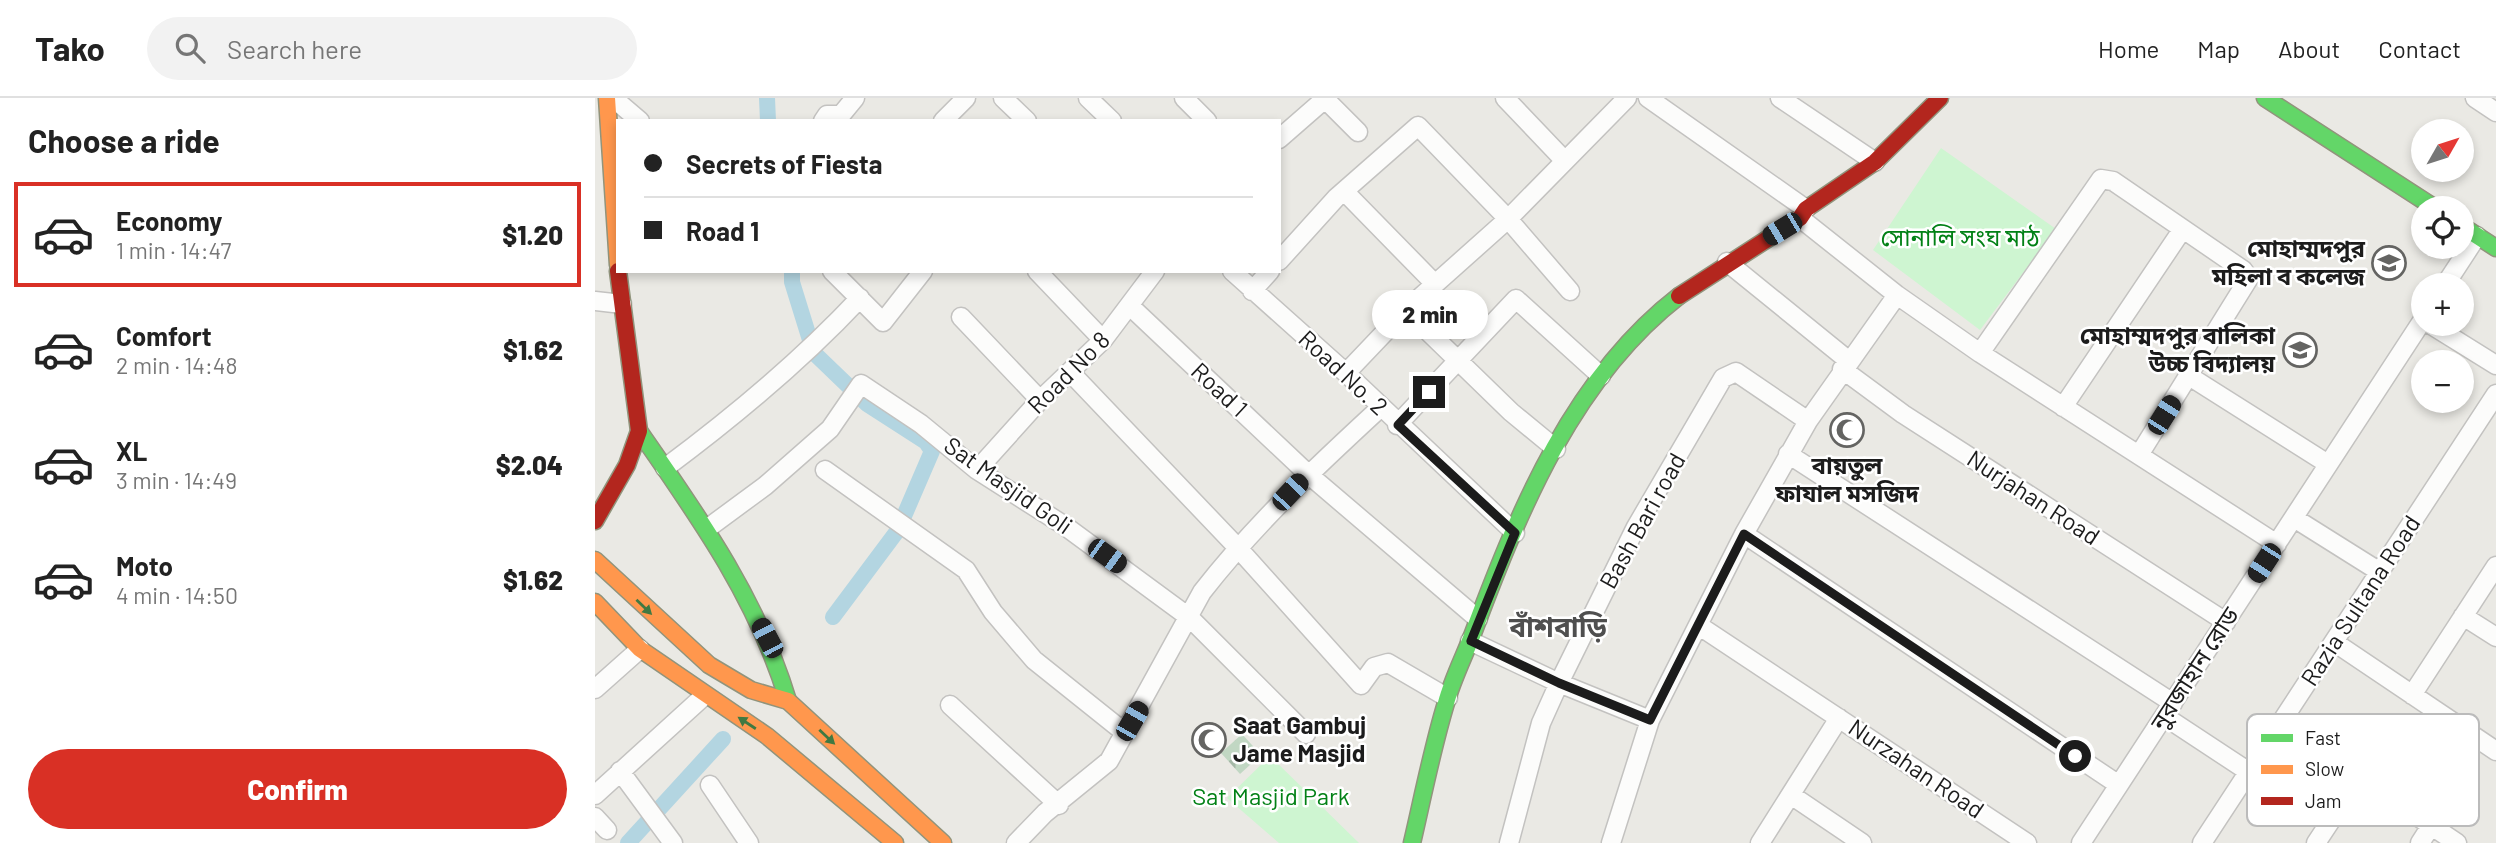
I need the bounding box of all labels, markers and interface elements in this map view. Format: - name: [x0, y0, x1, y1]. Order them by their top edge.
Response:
- search box: [147, 17, 637, 80]
- text: Tako: [35, 28, 105, 68]
- icon: search: [171, 29, 209, 67]
- text: Search here: [227, 33, 362, 64]
- text: Home: [2098, 34, 2159, 63]
- text: Map: [2197, 34, 2240, 63]
- text: About: [2278, 34, 2340, 63]
- text: Contact: [2378, 34, 2461, 63]
- north arrow: [2411, 119, 2475, 182]
- map controls: [2411, 119, 2474, 413]
- text: Choose a ride: [28, 121, 220, 159]
- text: Secrets of Fiesta: [686, 148, 882, 179]
- button: locate: [2411, 196, 2474, 259]
- icon: car: [32, 203, 95, 266]
- text: Economy: [116, 205, 222, 236]
- car: [1759, 209, 1806, 249]
- text: Road 1: [686, 215, 759, 246]
- text: $1.20: [502, 219, 563, 250]
- park label: সোনালি সংঘ মাঠ: [1881, 222, 2040, 251]
- place label: মোহাম্মদপুর মহিলা ব কলেজ: [2211, 233, 2366, 290]
- text: 1 min · 14:47: [116, 236, 231, 264]
- school or university icon: মোহাম্মদপুর মহিলা ব কলেজ: [2370, 244, 2408, 282]
- button: +: [2411, 273, 2474, 336]
- callout: 2 min: [1371, 290, 1487, 340]
- text: 2 min: [1402, 300, 1458, 328]
- icon: car: [32, 318, 95, 381]
- text: Comfort: [116, 320, 212, 351]
- place label: মোহাম্মদপুর বালিকা উচ্চ বিদ্যালয়: [2080, 320, 2276, 377]
- street label: Road No. 2: [1293, 323, 1395, 420]
- street label: Road No 8: [1021, 325, 1115, 419]
- school or university icon: মোহাম্মদপুর বালিকা উচ্চ বিদ্যালয়: [2281, 331, 2319, 369]
- text: $1.62: [503, 334, 563, 365]
- button: −: [2411, 350, 2474, 413]
- text: 2 min · 14:48: [116, 351, 237, 379]
- street label: Road 1: [1186, 356, 1254, 422]
- route end: [1413, 376, 1445, 408]
- car: [2144, 392, 2185, 438]
- mosque icon: বায়তুল ফাযাল মসজিদ: [1828, 411, 1866, 449]
- street label: Sat Masjid Goli: [939, 430, 1079, 540]
- icon: car: [32, 433, 95, 496]
- text: XL: [116, 435, 147, 466]
- street label: Nurjahan Road: [1962, 443, 2105, 550]
- street label: Bash Bari road: [1593, 447, 1691, 593]
- text: $2.04: [496, 449, 563, 480]
- place label: বায়তুল ফাযাল মসজিদ: [1774, 450, 1919, 507]
- text: 3 min · 14:49: [116, 466, 237, 494]
- car: [1268, 469, 1313, 515]
- street label: Razia Sultana Road: [2294, 510, 2426, 691]
- car: [1084, 535, 1131, 577]
- car: [2244, 540, 2285, 586]
- icon: car: [32, 548, 95, 611]
- text: Moto: [116, 550, 173, 581]
- text: $1.62: [503, 564, 563, 595]
- text: 4 min · 14:50: [116, 581, 238, 609]
- one-way arrow: [635, 599, 652, 615]
- street label: নুরজাহান রোড: [2143, 601, 2246, 736]
- district label: বাঁশবাড়ি: [1508, 609, 1608, 643]
- car: [748, 615, 787, 661]
- car: [1113, 698, 1152, 744]
- place label: Saat Gambuj Jame Masjid: [1233, 710, 1366, 767]
- street label: Nurzahan Road: [1844, 712, 1990, 824]
- legend: [2247, 714, 2479, 826]
- one-way arrow: [737, 717, 756, 730]
- mosque icon: Saat Gambuj Jame Masjid: [1190, 721, 1228, 759]
- text: Fast: [2305, 726, 2341, 749]
- one-way arrow: [818, 729, 836, 745]
- route start: [2059, 740, 2091, 772]
- button: Confirm: [28, 749, 567, 829]
- text: Slow: [2305, 757, 2344, 780]
- park label: Sat Masjid Park: [1192, 781, 1350, 810]
- text: Jam: [2305, 789, 2341, 812]

